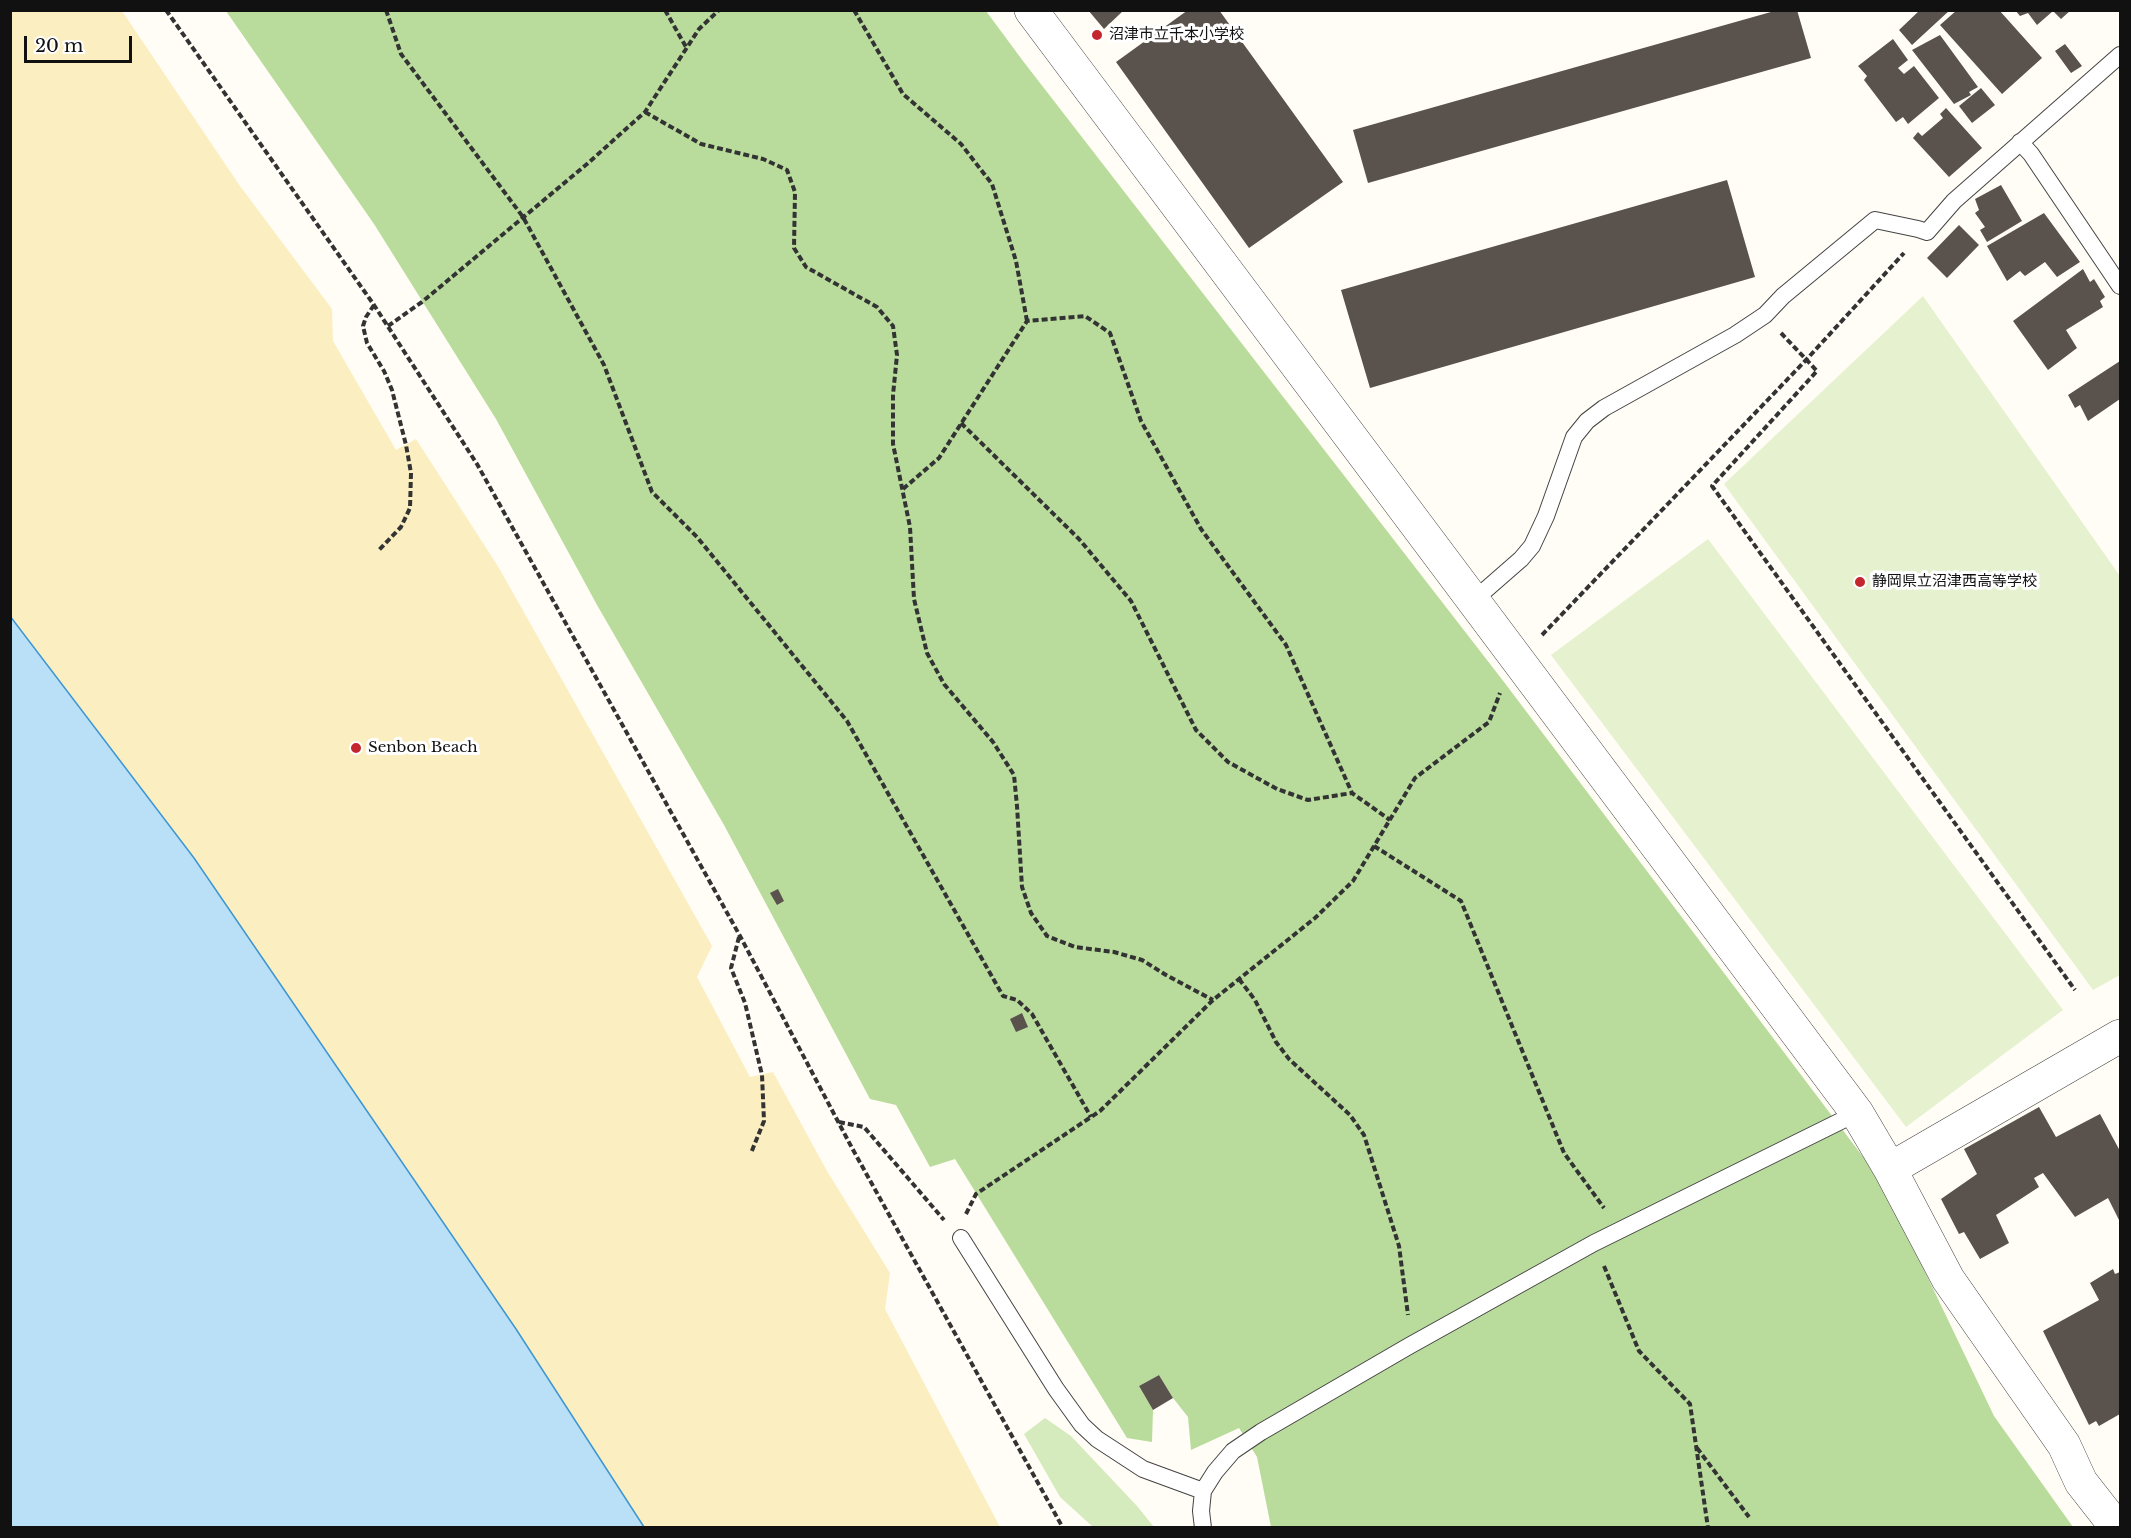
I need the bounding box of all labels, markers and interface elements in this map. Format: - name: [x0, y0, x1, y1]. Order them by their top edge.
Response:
- scale bar: [27, 24, 135, 62]
- place label: 沼津市立千本小学校: [1109, 26, 1244, 44]
- marker: 沼津市立千本小学校: [1090, 28, 1104, 42]
- text: 20 m: [35, 35, 83, 57]
- place label: 静岡県立沼津西高等学校: [1872, 573, 2037, 591]
- marker: 静岡県立沼津西高等学校: [1853, 575, 1867, 589]
- place label: Senbon Beach: [368, 739, 478, 757]
- marker: Senbon Beach: [349, 741, 363, 755]

